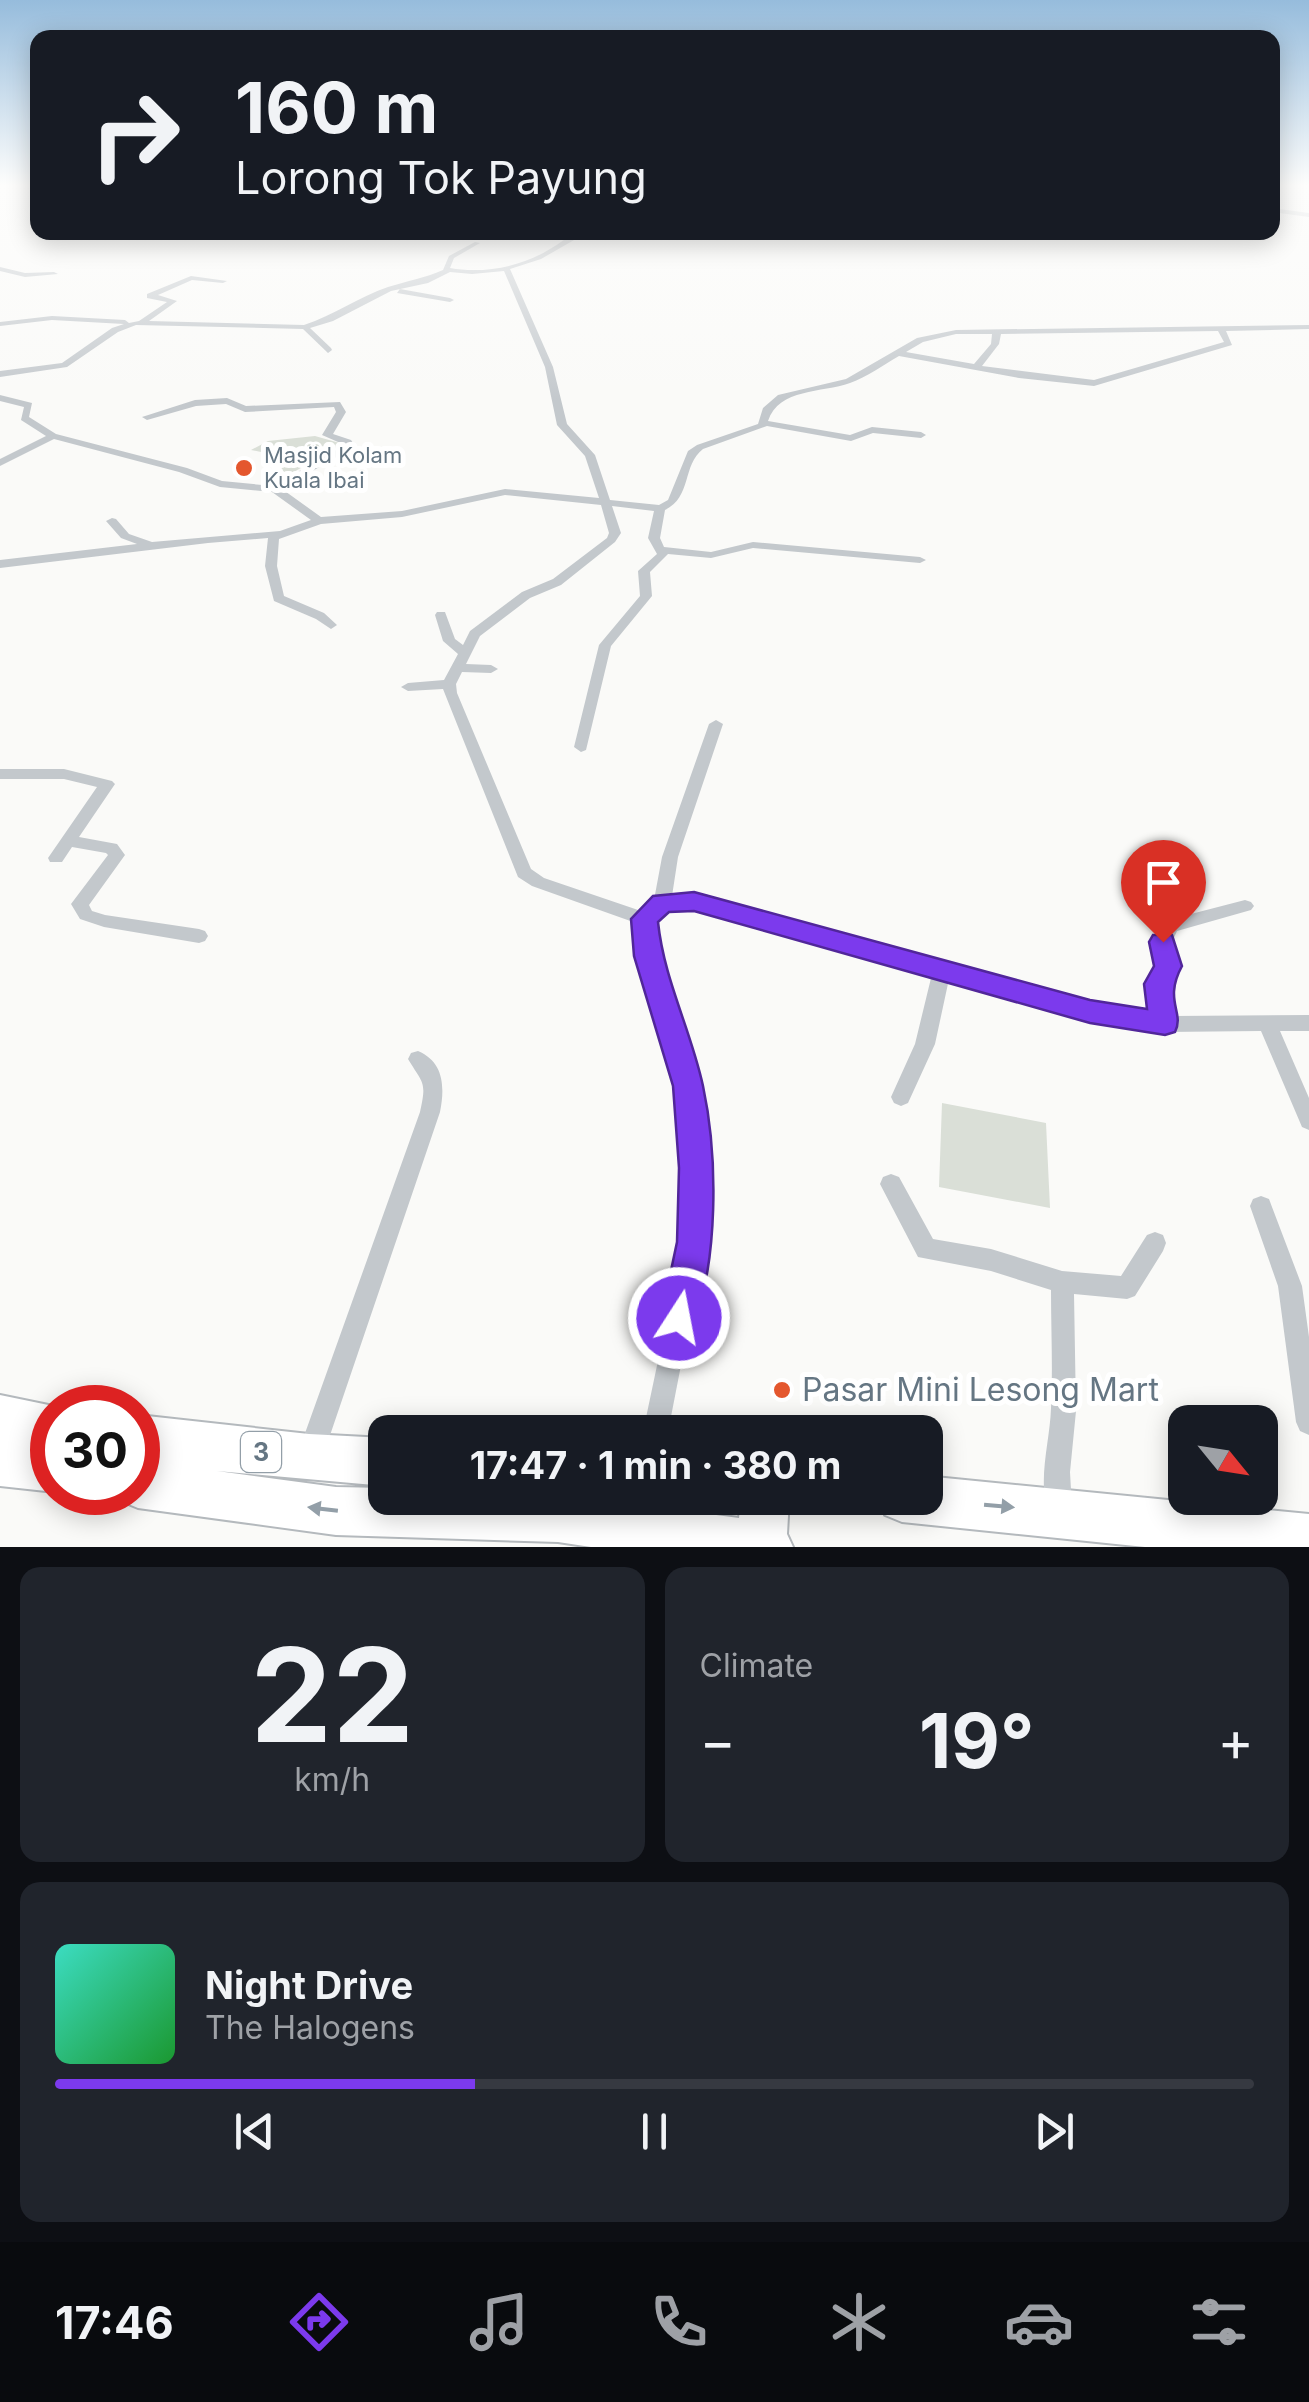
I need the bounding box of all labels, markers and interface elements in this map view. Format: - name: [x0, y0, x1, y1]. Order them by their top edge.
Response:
- text: 160 m: [235, 65, 438, 150]
- icon: right: [70, 70, 200, 200]
- text: Lorong Tok Payung: [235, 150, 647, 205]
- place label: Masjid Kolam Kuala Ibai: [264, 442, 402, 493]
- marker: Masjid Kolam Kuala Ibai: [233, 457, 255, 479]
- pin: [1121, 840, 1206, 943]
- icon: arrive: [1136, 855, 1191, 910]
- position arrow: [627, 1266, 731, 1370]
- place label: Pasar Mini Lesong Mart: [802, 1370, 1159, 1409]
- marker: Pasar Mini Lesong Mart: [771, 1379, 793, 1401]
- speed limit sign: 30: [30, 1385, 160, 1515]
- north arrow: [1168, 1405, 1278, 1515]
- map controls: [1168, 1405, 1278, 1515]
- road number: 3: [241, 1432, 281, 1472]
- text: 17:47 · 1 min · 380 m: [470, 1442, 841, 1488]
- one-way arrow: [984, 1499, 1016, 1515]
- one-way arrow: [307, 1501, 338, 1517]
- text: 22: [250, 1616, 414, 1773]
- text: Climate: [700, 1646, 813, 1685]
- text: 19°: [919, 1695, 1035, 1786]
- text: −: [700, 1708, 736, 1774]
- text: +: [1218, 1708, 1254, 1774]
- text: km/h: [294, 1760, 370, 1799]
- text: Night Drive: [205, 1962, 413, 2008]
- text: The Halogens: [205, 2008, 415, 2047]
- icon: previous: [227, 2104, 282, 2159]
- icon: pause: [627, 2104, 682, 2159]
- icon: next: [1027, 2104, 1082, 2159]
- icon: directions: [284, 2287, 354, 2357]
- icon: music: [464, 2287, 534, 2357]
- icon: phone: [644, 2287, 714, 2357]
- icon: climate: [824, 2287, 894, 2357]
- icon: car: [1004, 2287, 1074, 2357]
- icon: filters: [1184, 2287, 1254, 2357]
- text: 17:46: [55, 2295, 174, 2350]

